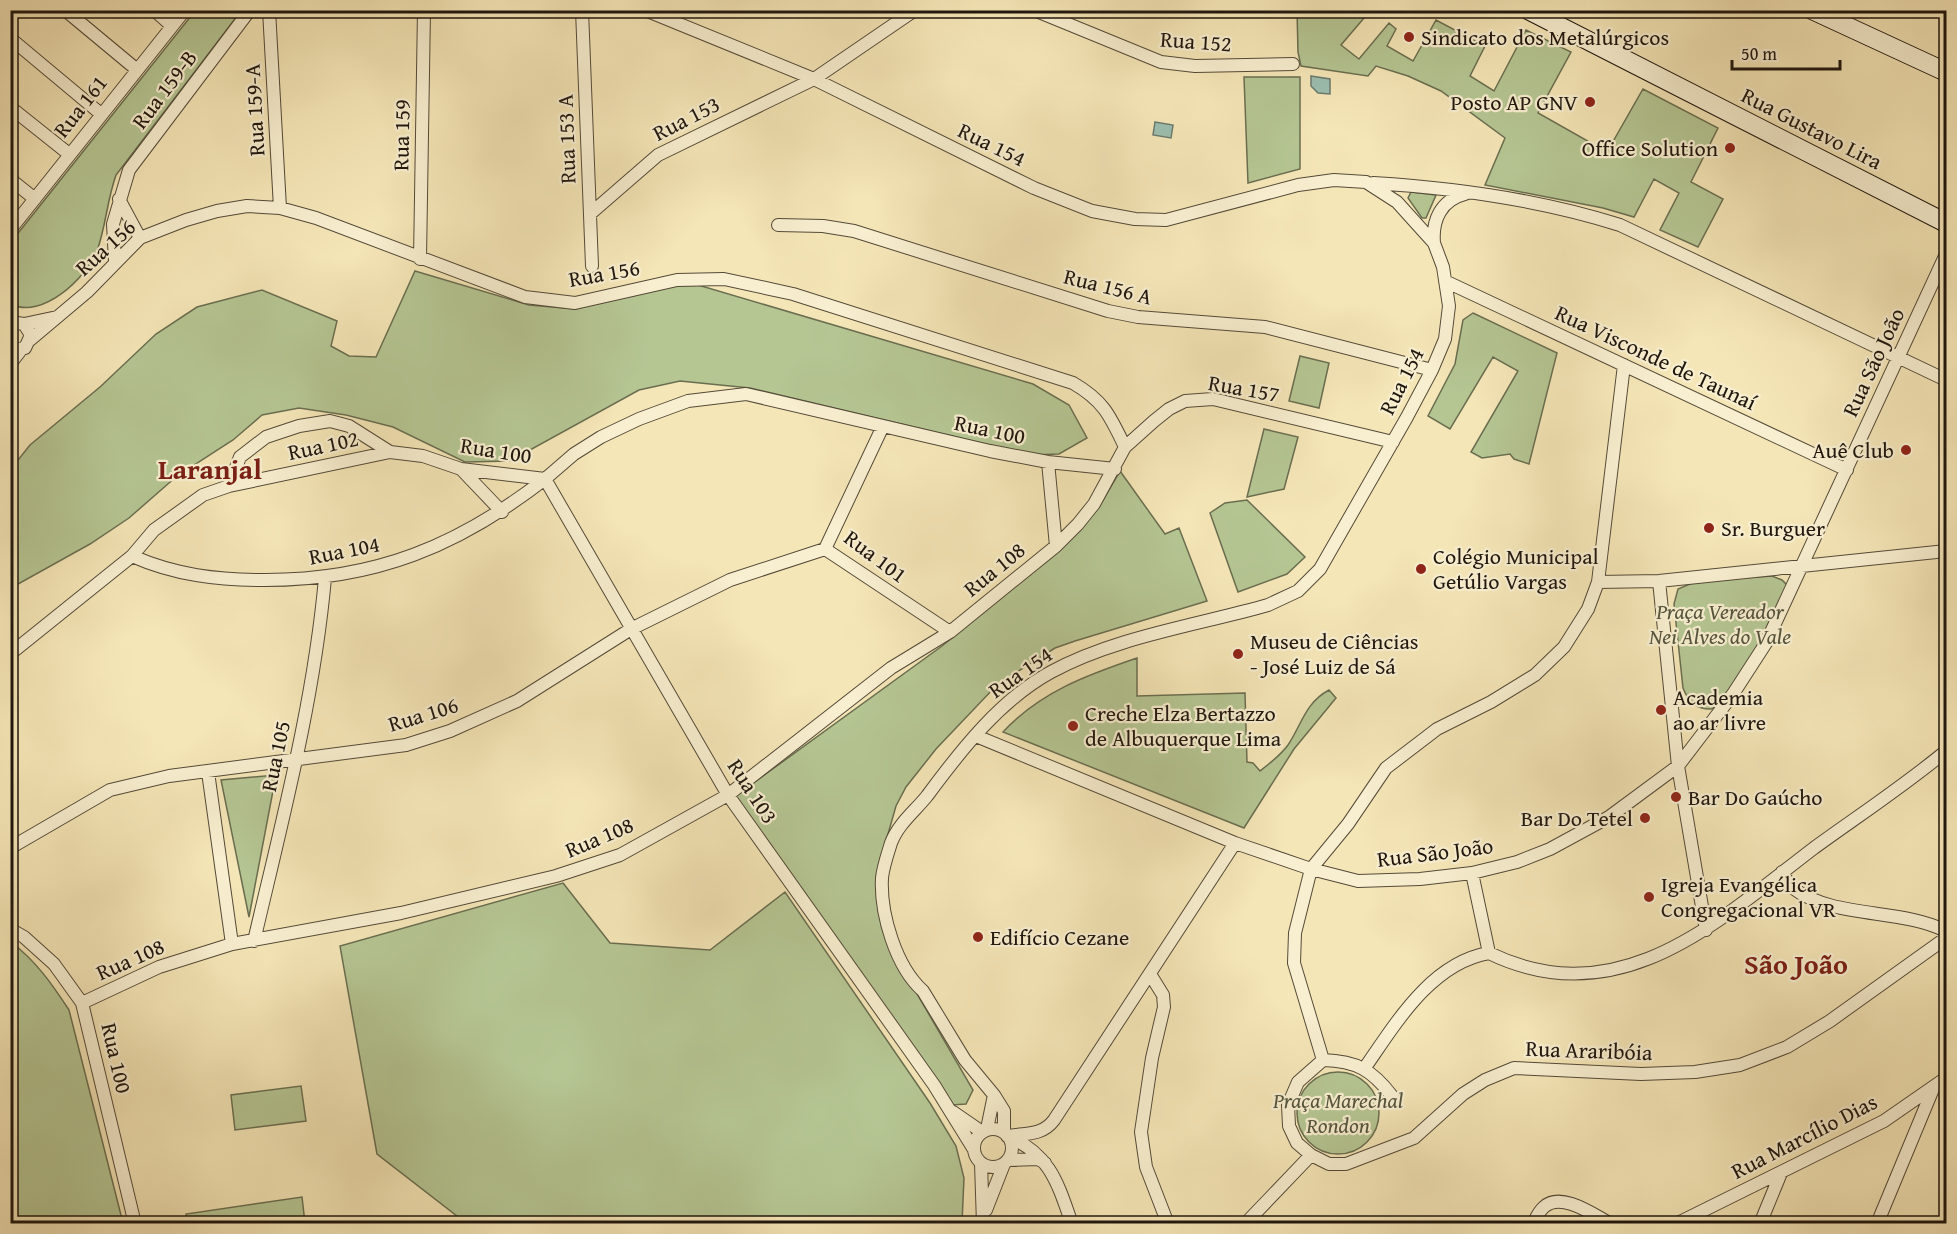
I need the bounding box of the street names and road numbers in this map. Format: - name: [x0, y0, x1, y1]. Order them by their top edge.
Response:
- street label: Rua 152: [1159, 23, 1233, 59]
- street label: Rua 159-B: [124, 43, 204, 135]
- street label: Rua 159-A: [236, 62, 272, 157]
- street label: Rua 161: [45, 68, 115, 144]
- street label: Rua Gustavo Lira: [1736, 79, 1888, 177]
- street label: Rua 153: [647, 87, 725, 149]
- street label: Rua 153 A: [548, 93, 584, 184]
- street label: Rua 159: [384, 99, 418, 171]
- street label: Rua 154: [953, 114, 1031, 174]
- street label: Rua 156: [68, 211, 142, 283]
- street label: Rua 156: [566, 251, 642, 295]
- street label: Rua 156 A: [1061, 260, 1156, 313]
- street label: Rua Visconde de Taunaí: [1550, 296, 1763, 418]
- street label: Rua São João: [1834, 302, 1912, 422]
- street label: Rua 154: [1370, 342, 1432, 420]
- street label: Rua 157: [1206, 366, 1282, 410]
- street label: Rua 100: [952, 406, 1028, 452]
- street label: Rua 102: [285, 422, 361, 468]
- street label: Rua 100: [458, 429, 534, 471]
- street label: Rua 101: [838, 522, 914, 590]
- street label: Rua 104: [306, 527, 382, 573]
- street label: Rua 108: [956, 534, 1032, 604]
- street label: Rua 154: [981, 638, 1059, 706]
- street label: Rua 106: [384, 688, 462, 740]
- street label: Rua 105: [252, 718, 298, 794]
- street label: Rua 103: [720, 752, 786, 830]
- street label: Rua 108: [560, 808, 638, 866]
- street label: Rua São João: [1375, 829, 1495, 875]
- street label: Rua 108: [91, 930, 169, 988]
- street label: Rua 100: [93, 1020, 141, 1096]
- street label: Rua Araribóia: [1525, 1032, 1654, 1068]
- street label: Rua Marcílio Dias: [1725, 1085, 1883, 1187]

